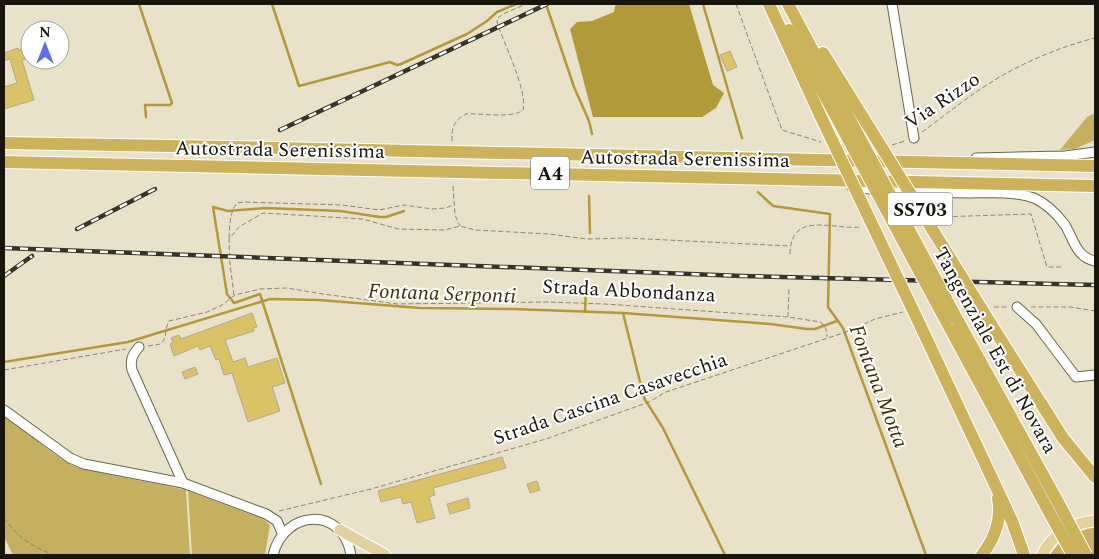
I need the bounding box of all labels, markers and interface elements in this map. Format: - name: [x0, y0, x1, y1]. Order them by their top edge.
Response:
- north arrow: [20, 20, 70, 70]
- text: N: [39, 22, 51, 43]
- street label: Via Rizzo: [899, 65, 986, 137]
- street label: Autostrada Serenissima: [175, 133, 385, 167]
- street label: Autostrada Serenissima: [580, 142, 790, 176]
- road number: A4: [531, 156, 569, 190]
- road number: SS703: [888, 192, 952, 225]
- street label: Tangenziale Est di Novara: [926, 242, 1065, 459]
- street label: Strada Abbondanza: [542, 271, 717, 311]
- water label: Fontana Serponti: [367, 275, 517, 313]
- water label: Fontana Motta: [840, 320, 916, 453]
- street label: Strada Cascina Casavecchia: [489, 345, 732, 453]

